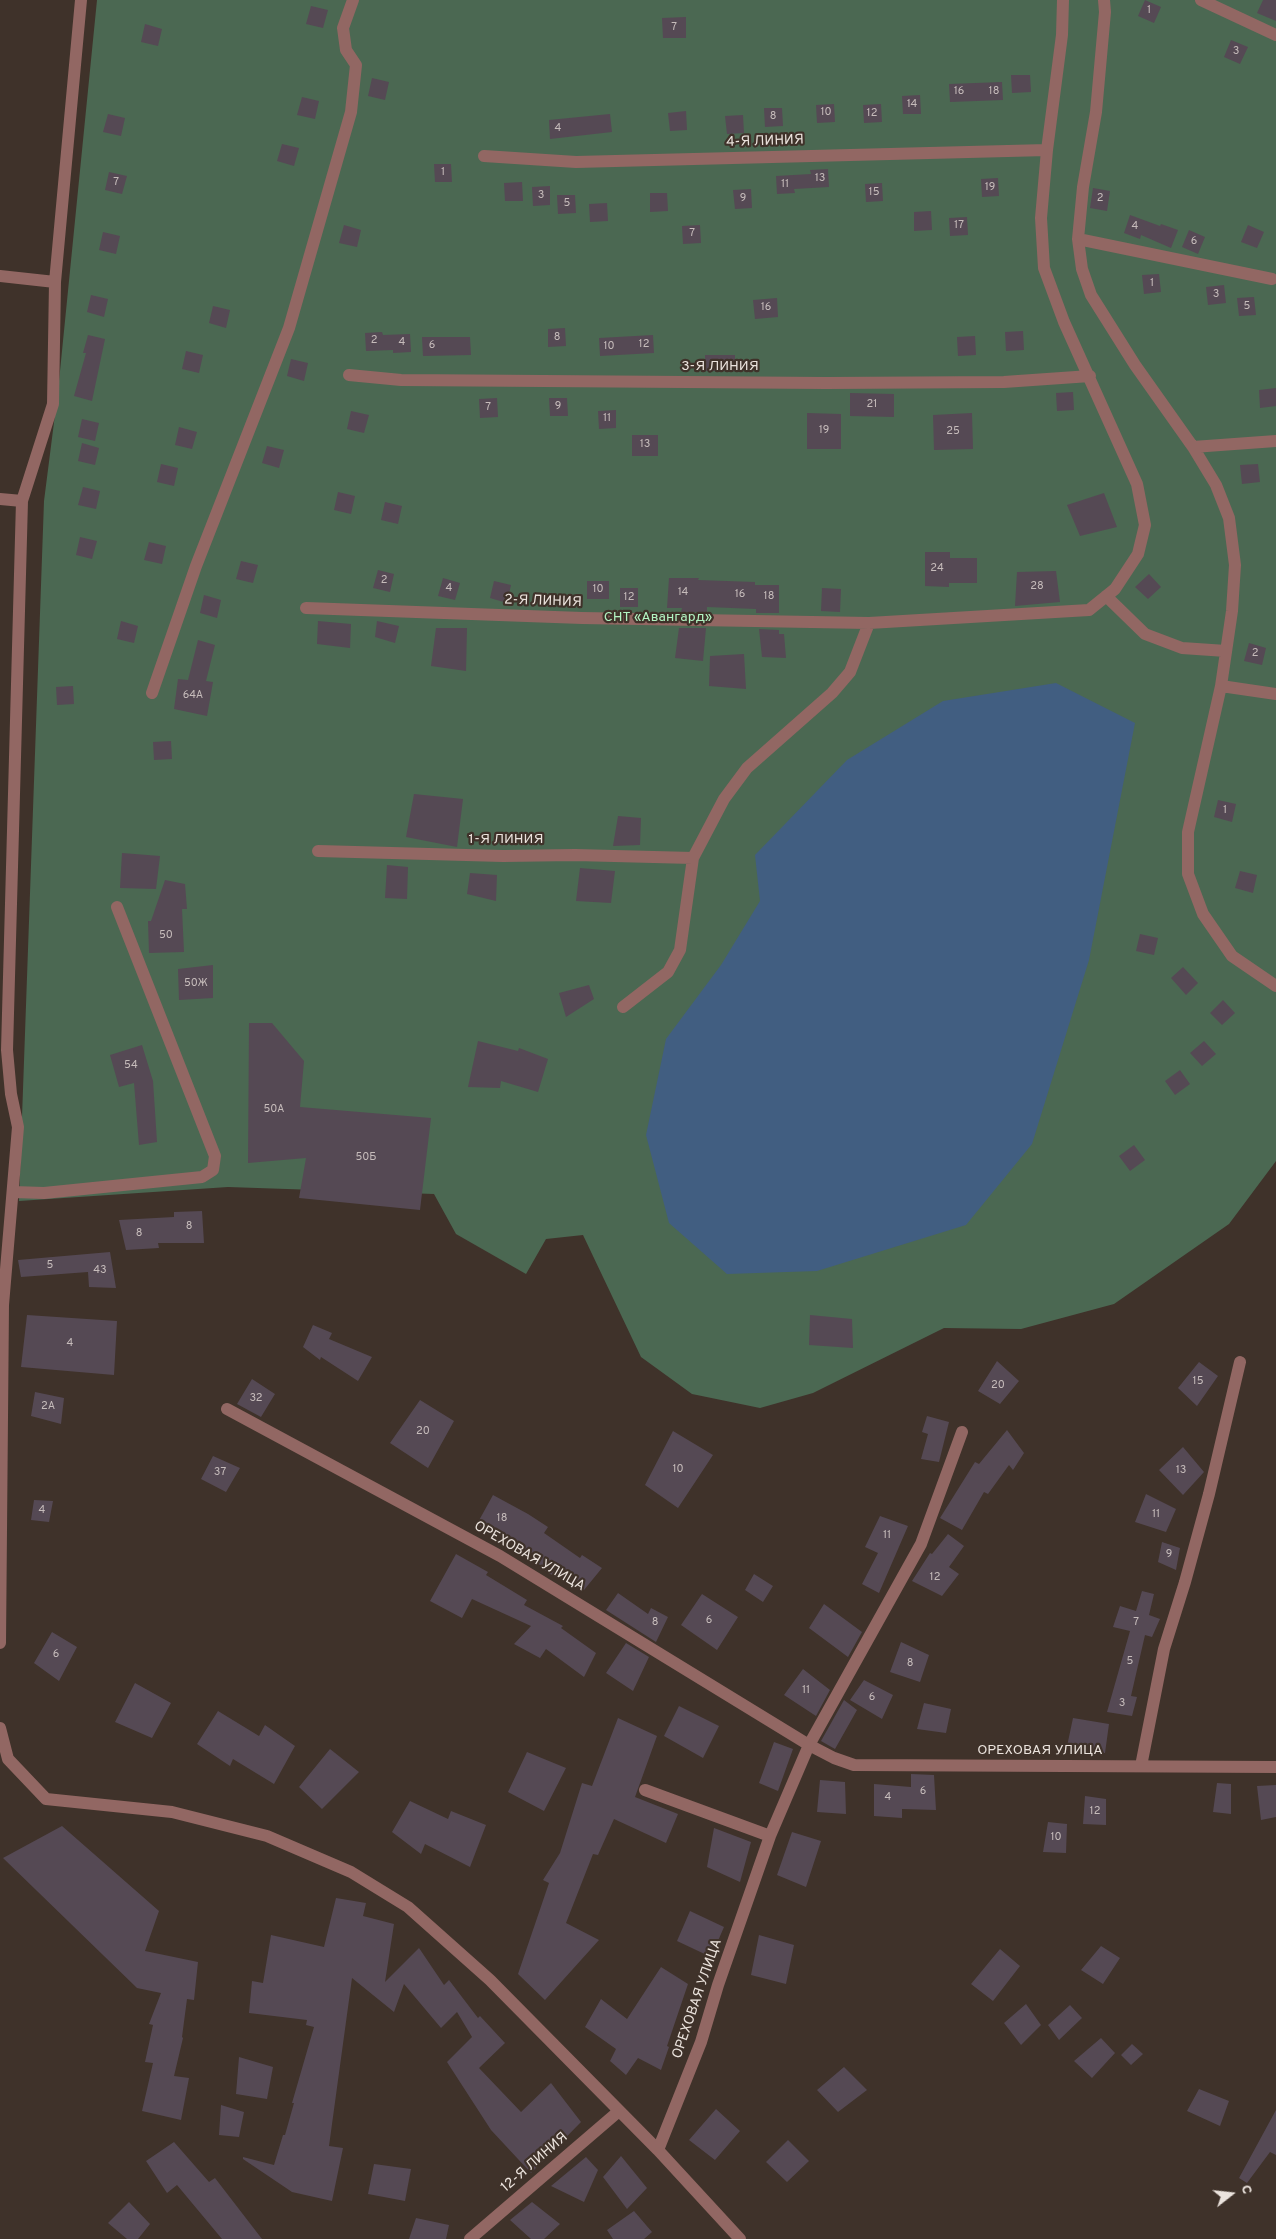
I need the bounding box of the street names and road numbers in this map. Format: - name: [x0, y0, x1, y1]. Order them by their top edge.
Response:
- street label: 4-Я ЛИНИЯ: [726, 132, 804, 152]
- street label: 3-Я ЛИНИЯ: [681, 359, 759, 375]
- street label: 2-Я ЛИНИЯ: [504, 592, 582, 612]
- street label: 1-Я ЛИНИЯ: [468, 832, 544, 848]
- street label: ОРЕХОВАЯ УЛИЦА: [470, 1518, 588, 1596]
- street label: ОРЕХОВАЯ УЛИЦА: [977, 1743, 1103, 1759]
- street label: ОРЕХОВАЯ УЛИЦА: [670, 1937, 726, 2061]
- street label: 12-Я ЛИНИЯ: [498, 2129, 572, 2197]

